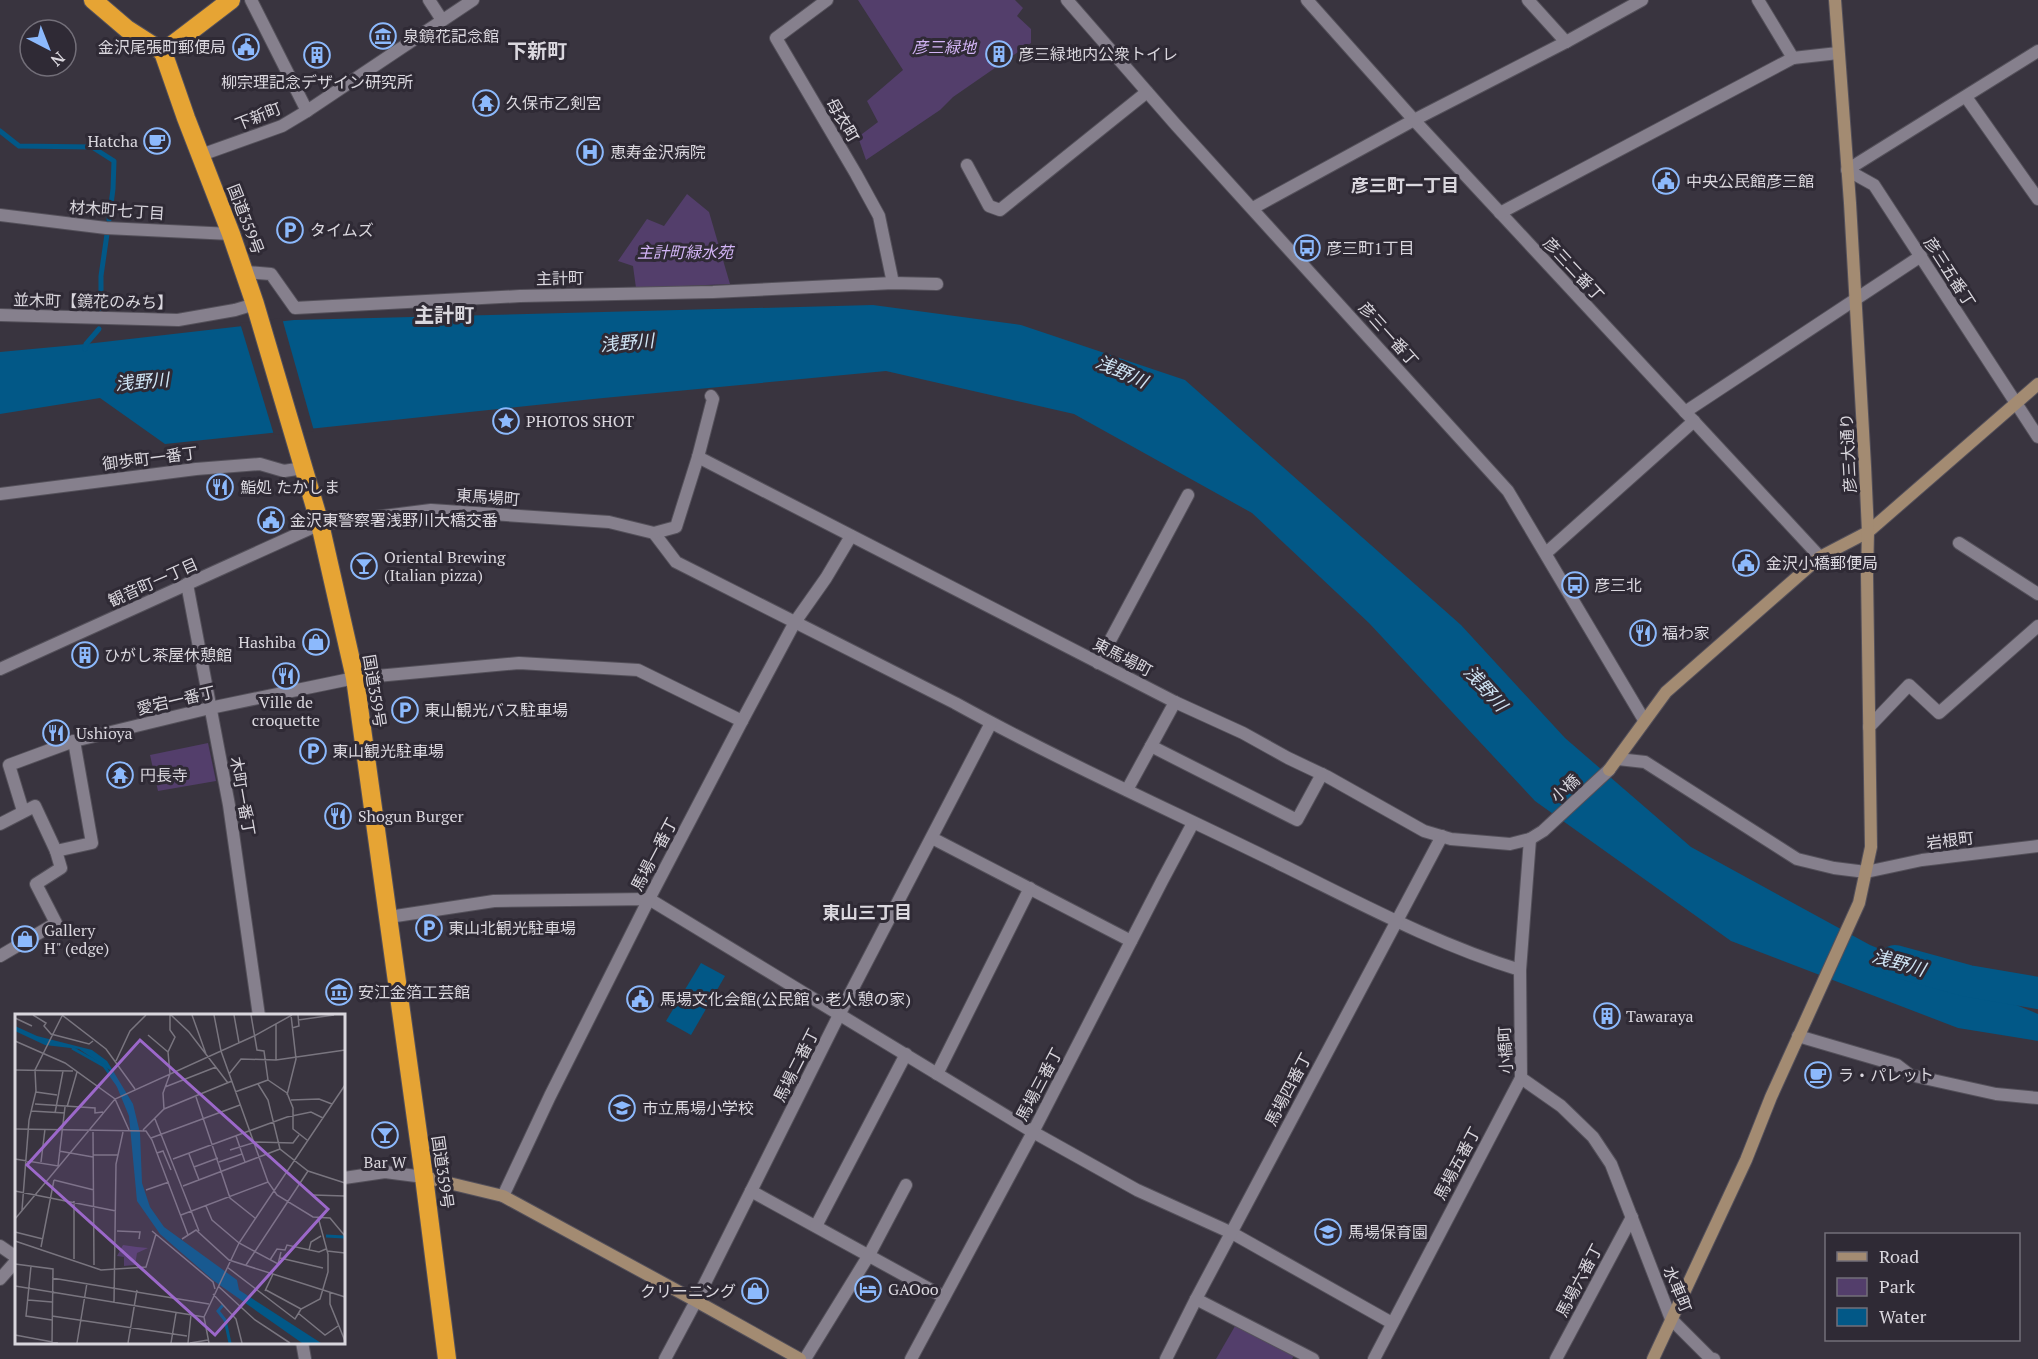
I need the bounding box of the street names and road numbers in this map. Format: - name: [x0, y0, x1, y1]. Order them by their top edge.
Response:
- street label: 母衣町: [821, 94, 865, 146]
- street label: 下新町: [232, 97, 284, 135]
- street label: 国道359号: [223, 181, 269, 257]
- street label: 材木町七丁目: [68, 196, 166, 224]
- street label: 彦三二番丁: [1539, 232, 1609, 306]
- street label: 彦三五番丁: [1919, 232, 1981, 312]
- street label: 主計町: [536, 267, 584, 289]
- street label: 並木町【鏡花のみち】: [13, 289, 173, 313]
- street label: 彦三一番丁: [1354, 297, 1424, 371]
- street label: 彦三大通り: [1835, 412, 1861, 494]
- street label: 御歩町一番丁: [101, 441, 199, 475]
- street label: 東馬場町: [455, 484, 521, 510]
- street label: 観音町一丁目: [105, 552, 201, 612]
- street label: 東馬場町: [1089, 633, 1157, 681]
- street label: 国道359号: [358, 653, 392, 729]
- street label: 愛宕一番丁: [135, 680, 217, 720]
- street label: 木町一番丁: [225, 755, 261, 837]
- street label: 小橋: [1546, 769, 1584, 807]
- street label: 馬場一番丁: [626, 814, 682, 894]
- street label: 岩根町: [1925, 826, 1975, 854]
- street label: 馬場二番丁: [768, 1024, 824, 1106]
- street label: 小橋町: [1493, 1025, 1517, 1075]
- street label: 馬場三番丁: [1011, 1044, 1067, 1124]
- street label: 馬場四番丁: [1260, 1049, 1316, 1129]
- street label: 馬場五番丁: [1429, 1123, 1485, 1203]
- street label: 国道359号: [427, 1134, 459, 1210]
- street label: 馬場六番丁: [1551, 1240, 1607, 1320]
- street label: 水車町: [1658, 1263, 1698, 1315]

